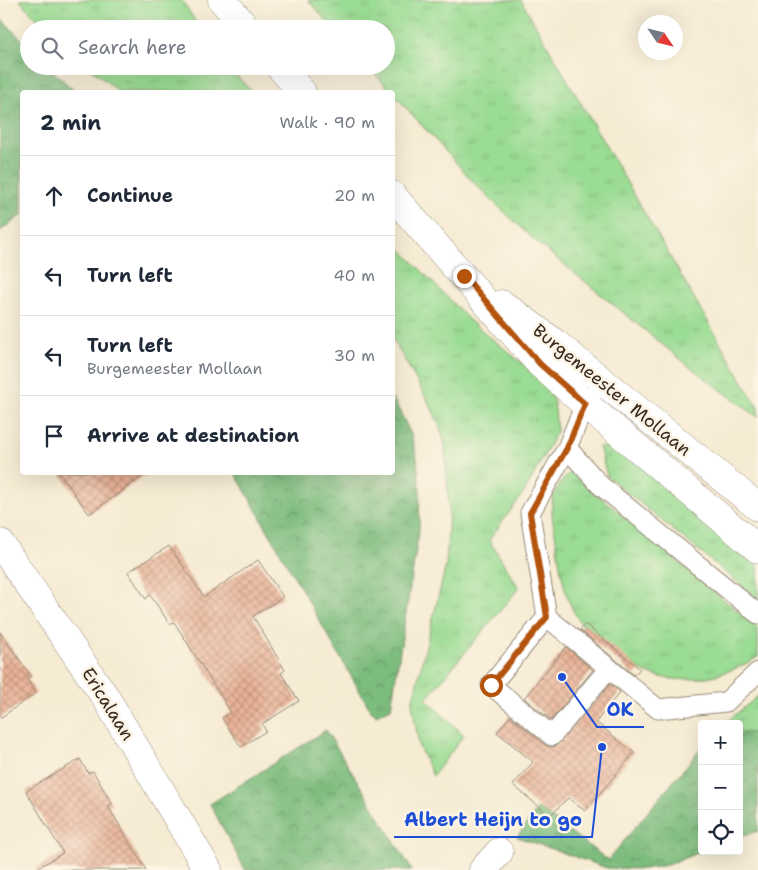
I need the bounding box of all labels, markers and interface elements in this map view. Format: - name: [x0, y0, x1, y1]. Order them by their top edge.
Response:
- north arrow: [638, 15, 683, 60]
- search box: [20, 20, 395, 75]
- icon: search: [38, 34, 66, 62]
- text: Search here: [78, 35, 187, 60]
- text: 2 min: [40, 109, 101, 137]
- text: Walk · 90 m: [280, 112, 375, 133]
- icon: ahead: [40, 182, 68, 210]
- text: Continue: [87, 183, 173, 208]
- text: 20 m: [334, 185, 375, 206]
- icon: left: [40, 262, 68, 290]
- text: Turn left: [87, 263, 173, 288]
- text: 40 m: [333, 265, 375, 286]
- route end: [453, 265, 476, 288]
- street label: Burgemeester Mollaan: [528, 319, 696, 461]
- text: Turn left: [87, 333, 173, 358]
- icon: left: [40, 342, 68, 370]
- text: 30 m: [334, 345, 375, 366]
- text: Burgemeester Mollaan: [87, 358, 262, 379]
- icon: arrive: [40, 422, 68, 450]
- text: Arrive at destination: [87, 423, 299, 448]
- street label: Ericalaan: [76, 663, 140, 745]
- route start: [480, 674, 503, 697]
- callout: OK: [597, 693, 644, 727]
- text: OK: [606, 697, 634, 722]
- map controls: [698, 720, 743, 855]
- button: +: [698, 720, 743, 765]
- button: −: [698, 765, 743, 810]
- callout: Albert Heijn to go: [394, 803, 592, 837]
- text: Albert Heijn to go: [404, 807, 582, 832]
- button: locate: [698, 810, 743, 855]

